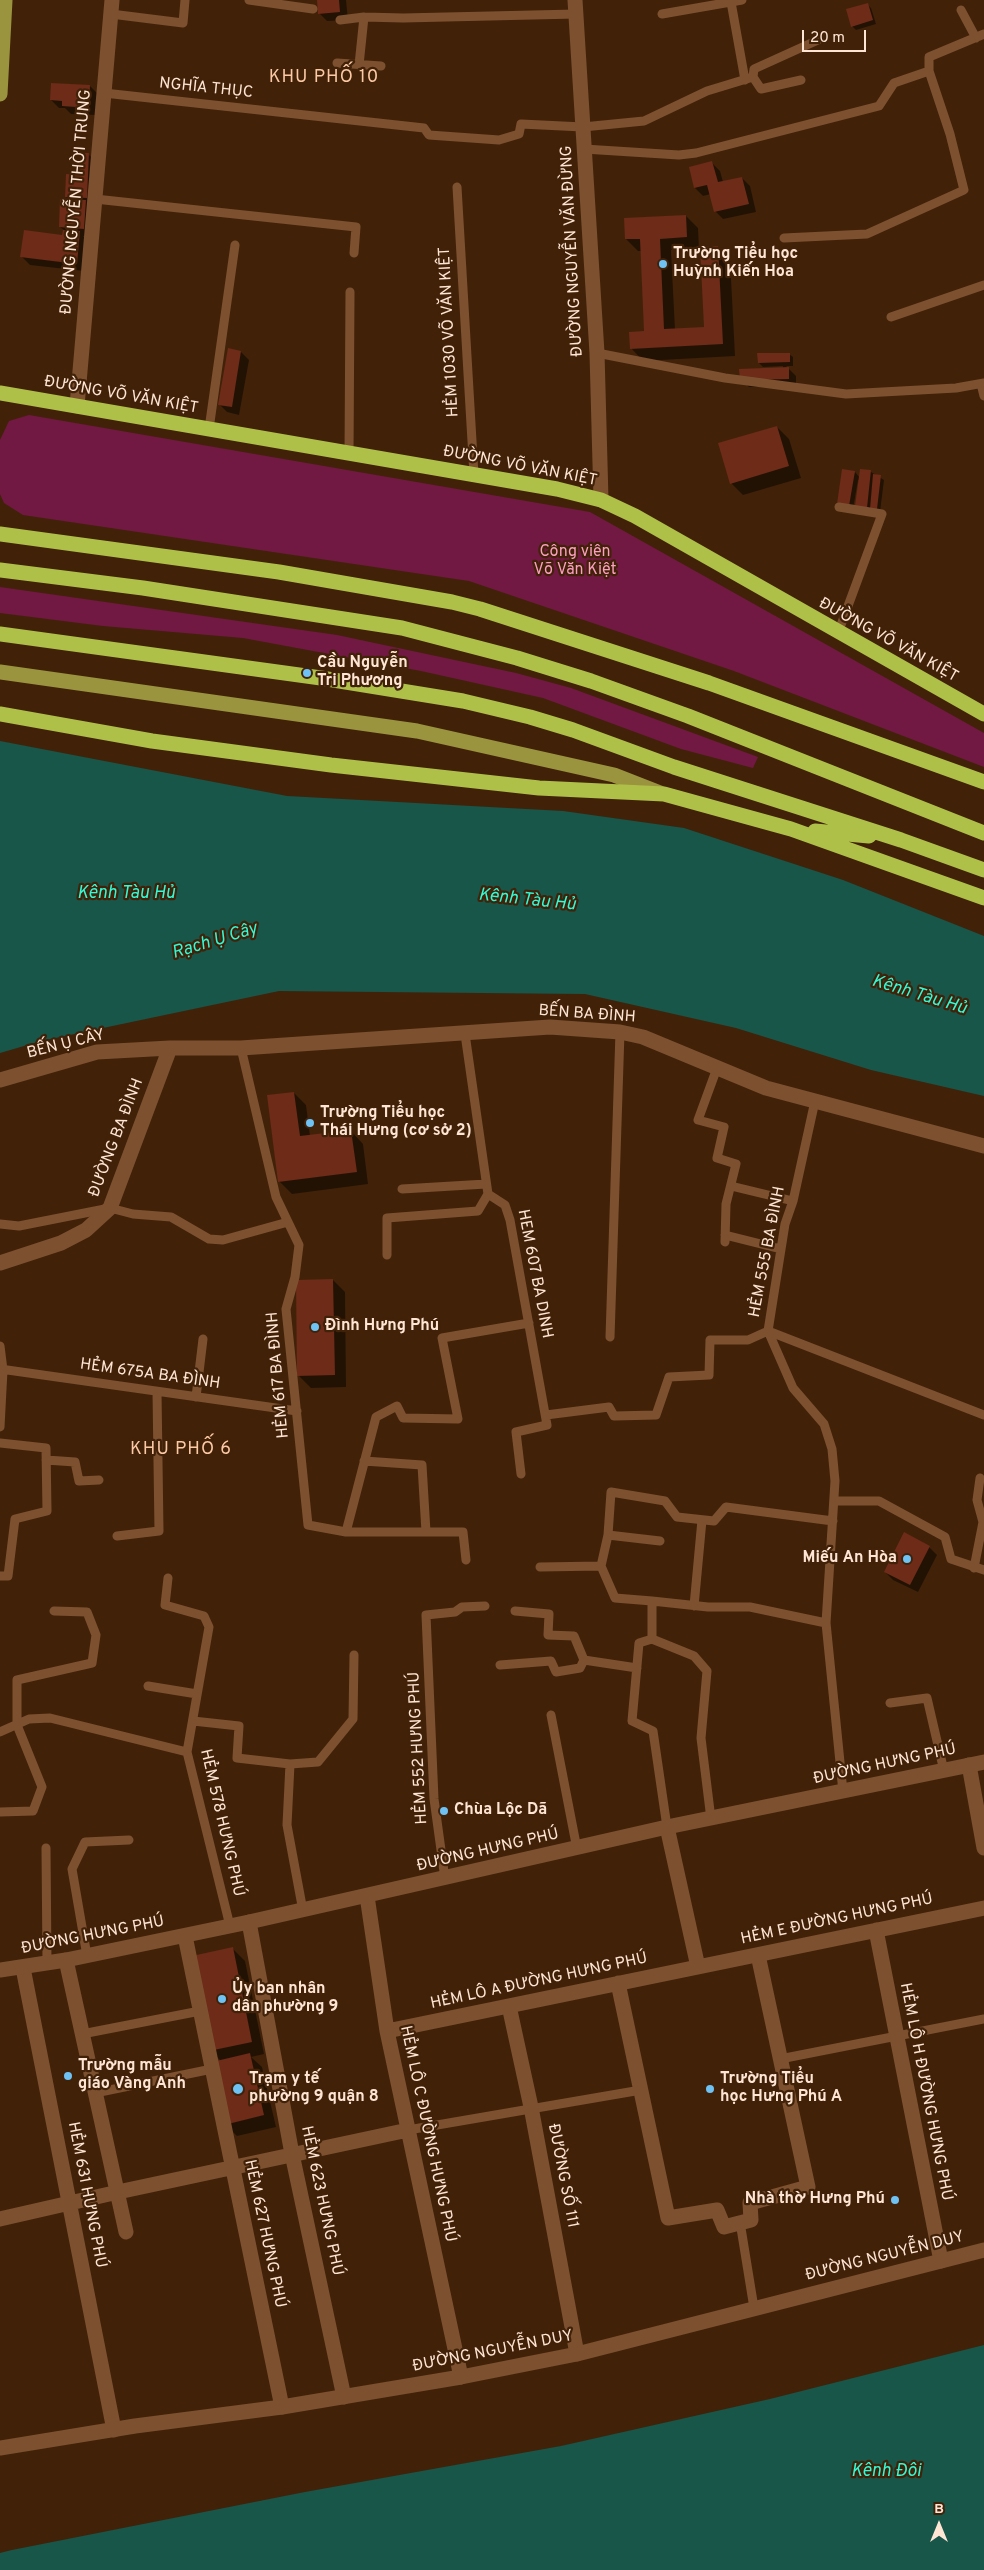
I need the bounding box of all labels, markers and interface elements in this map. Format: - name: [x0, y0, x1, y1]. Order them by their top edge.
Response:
- scale bar: [804, 20, 868, 52]
- text: 20 m: [810, 29, 845, 48]
- district label: KHU PHỐ 10: [267, 67, 381, 89]
- street label: NGHĨA THỤC: [158, 75, 254, 103]
- street label: ĐƯỜNG NGUYỄN THỜI TRUNG: [58, 89, 96, 315]
- street label: ĐƯỜNG NGUYỄN VĂN ĐỪNG: [558, 145, 588, 357]
- place label: Trường Tiểu học Huỳnh Kiến Hoa: [673, 245, 798, 283]
- street label: HẺM 1030 VÕ VĂN KIỆT: [436, 246, 464, 418]
- marker: Trường Tiểu học Huỳnh Kiến Hoa: [657, 258, 669, 270]
- street label: ĐƯỜNG VÕ VĂN KIỆT: [42, 373, 200, 419]
- street label: ĐƯỜNG VÕ VĂN KIỆT: [441, 443, 599, 491]
- park label: Công viên Võ Văn Kiệt: [534, 543, 616, 581]
- street label: ĐƯỜNG VÕ VĂN KIỆT: [815, 595, 961, 687]
- place label: Cầu Nguyễn Tri Phương: [317, 654, 408, 692]
- marker: Cầu Nguyễn Tri Phương: [301, 667, 313, 679]
- water label: Kênh Tàu Hủ: [77, 883, 175, 905]
- water label: Kênh Tàu Hủ: [477, 885, 577, 917]
- water label: Rạch Ụ Cây: [170, 919, 260, 965]
- water label: Kênh Tàu Hủ: [869, 971, 969, 1021]
- street label: BẾN BA ĐÌNH: [538, 1002, 636, 1028]
- street label: BẾN Ụ CÂY: [25, 1026, 107, 1064]
- street label: ĐƯỜNG BA ĐÌNH: [86, 1076, 148, 1200]
- place label: Trường Tiểu học Thái Hưng (cơ sở 2): [320, 1104, 472, 1142]
- marker: Trường Tiểu học Thái Hưng (cơ sở 2): [304, 1117, 316, 1129]
- street label: HẺM 555 BA ĐÌNH: [746, 1185, 790, 1319]
- street label: HEM 607 BA DINH: [512, 1208, 556, 1340]
- street label: HẺM 617 BA ĐÌNH: [264, 1311, 294, 1439]
- place label: Đình Hưng Phú: [325, 1317, 439, 1337]
- marker: Đình Hưng Phú: [309, 1321, 321, 1333]
- street label: HẺM 675A BA ĐÌNH: [79, 1356, 221, 1394]
- district label: KHU PHỐ 6: [129, 1439, 233, 1461]
- place label: Miếu An Hòa: [803, 1549, 897, 1569]
- marker: Miếu An Hòa: [901, 1553, 913, 1565]
- street label: HẺM 552 HƯNG PHÚ: [405, 1671, 433, 1825]
- street label: ĐƯỜNG HƯNG PHÚ: [812, 1740, 958, 1790]
- street label: HẺM 578 HƯNG PHÚ: [195, 1747, 247, 1899]
- place label: Chùa Lộc Dã: [454, 1801, 547, 1821]
- marker: Chùa Lộc Dã: [438, 1805, 450, 1817]
- street label: ĐƯỜNG HƯNG PHÚ: [415, 1825, 561, 1877]
- street label: HẺM E ĐƯỜNG HƯNG PHÚ: [739, 1890, 935, 1950]
- street label: ĐƯỜNG HƯNG PHÚ: [20, 1913, 166, 1959]
- street label: HẺM LÔ A ĐƯỜNG HƯNG PHÚ: [429, 1950, 649, 2014]
- place label: Ủy ban nhân dân phường 9: [232, 1980, 338, 2018]
- street label: HẺM LÔ H ĐƯỜNG HƯNG PHÚ: [894, 1981, 956, 2203]
- marker: Ủy ban nhân dân phường 9: [216, 1993, 228, 2005]
- street label: HẺM LÔ C ĐƯỜNG HƯNG PHÚ: [395, 2024, 459, 2244]
- place label: Trường mẫu giáo Vàng Anh: [78, 2057, 186, 2095]
- marker: Trường mẫu giáo Vàng Anh: [62, 2070, 74, 2082]
- place label: Trạm y tế phường 9 quận 8: [249, 2070, 379, 2108]
- place label: Trường Tiểu học Hưng Phú A: [720, 2070, 842, 2108]
- marker: Trạm y tế phường 9 quận 8: [231, 2082, 245, 2096]
- marker: Trường Tiểu học Hưng Phú A: [704, 2083, 716, 2095]
- street label: HẺM 631 HƯNG PHÚ: [62, 2120, 110, 2270]
- street label: ĐƯỜNG SỐ 111: [542, 2122, 582, 2230]
- street label: HẺM 623 HƯNG PHÚ: [296, 2124, 346, 2278]
- street label: HẺM 627 HƯNG PHÚ: [239, 2158, 289, 2310]
- place label: Nhà thờ Hưng Phú: [745, 2190, 885, 2210]
- marker: Nhà thờ Hưng Phú: [889, 2194, 901, 2206]
- street label: ĐƯỜNG NGUYỄN DUY: [804, 2228, 966, 2286]
- street label: ĐƯỜNG NGUYỄN DUY: [411, 2327, 575, 2377]
- water label: Kênh Đôi: [851, 2461, 921, 2483]
- north arrow: [914, 2500, 964, 2550]
- text: B: [934, 2501, 944, 2518]

